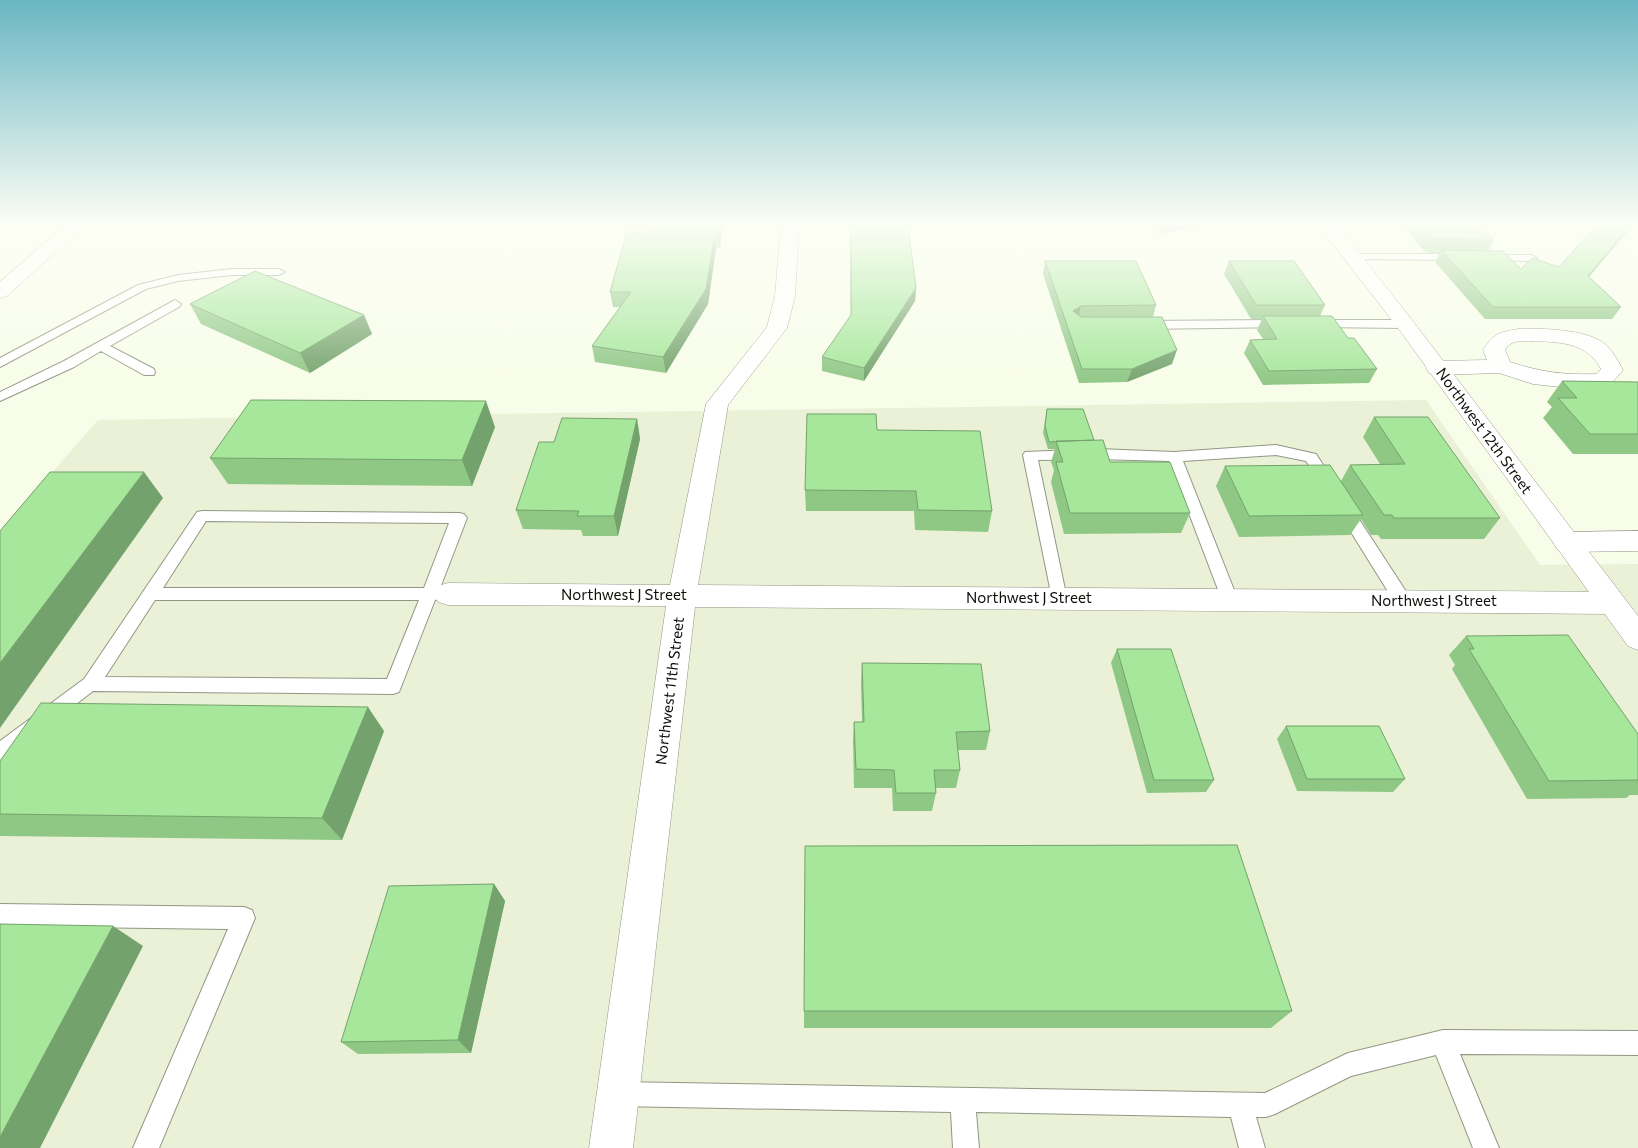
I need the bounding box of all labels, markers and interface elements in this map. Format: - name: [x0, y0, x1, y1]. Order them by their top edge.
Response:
- street label: Northwest 12th Street: [1433, 364, 1536, 497]
- street label: Northwest J Street: [561, 585, 687, 603]
- street label: Northwest J Street: [966, 588, 1092, 606]
- street label: Northwest J Street: [1371, 591, 1497, 609]
- street label: Northwest 11th Street: [651, 616, 687, 766]

